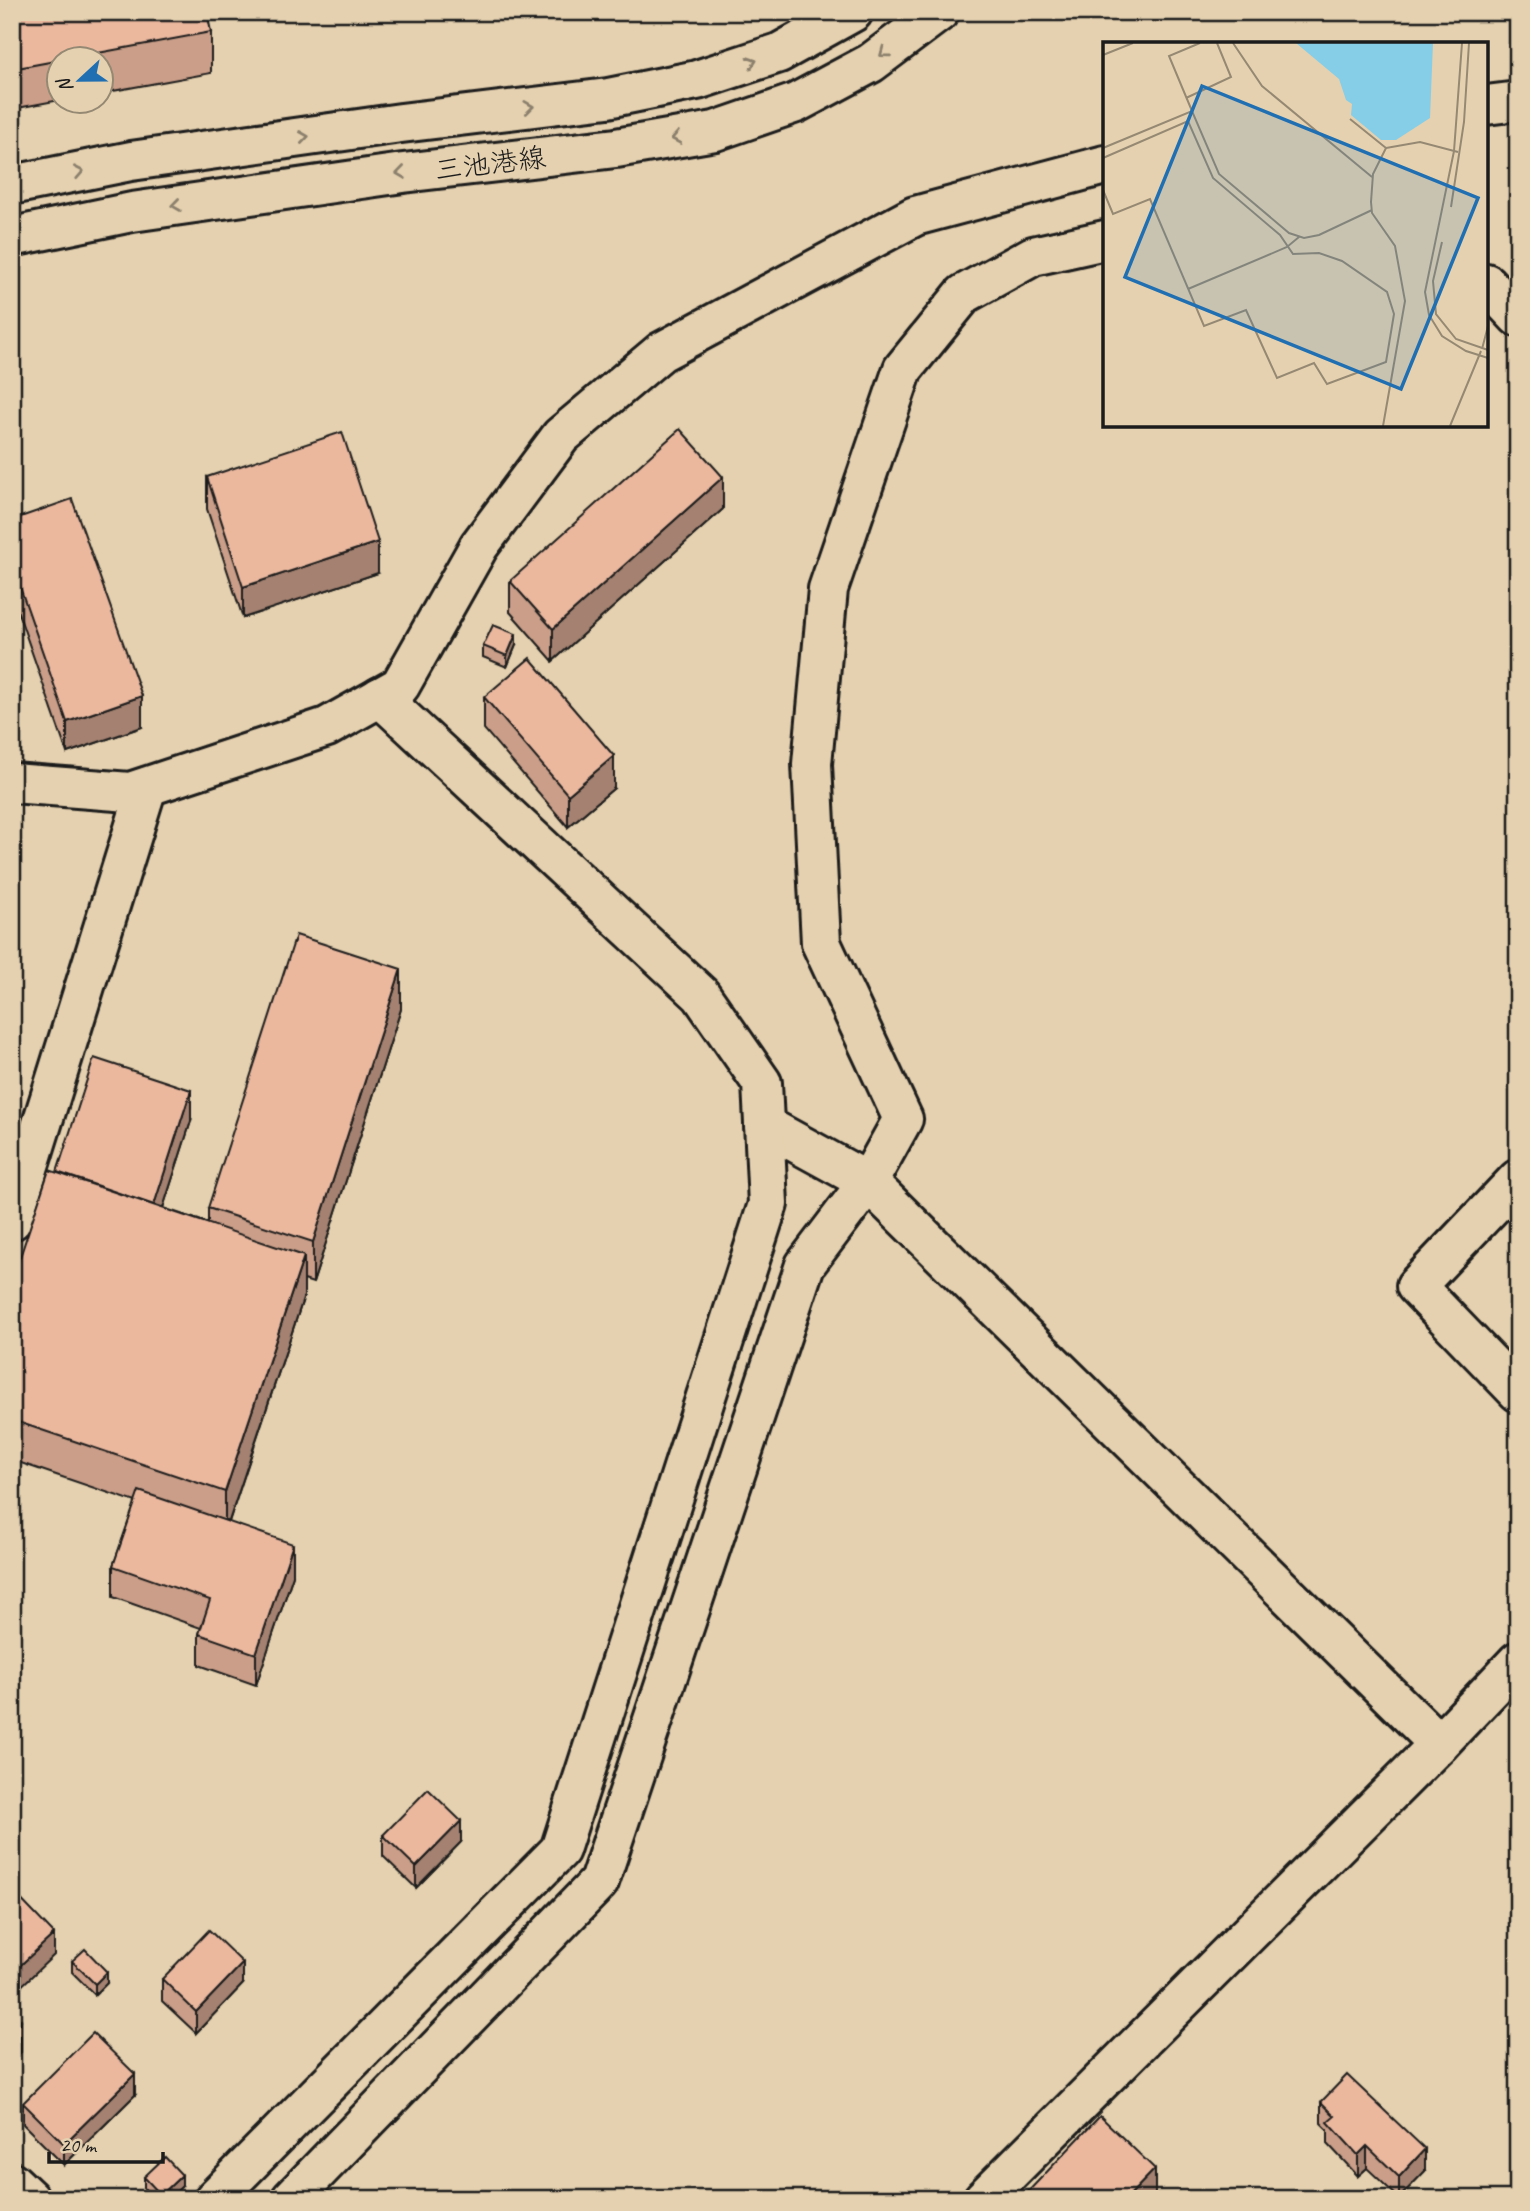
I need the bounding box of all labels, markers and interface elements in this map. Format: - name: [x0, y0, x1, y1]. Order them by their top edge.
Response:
- inset map: [1103, 42, 1488, 427]
- one-way arrow: [880, 45, 892, 57]
- north arrow: [46, 46, 116, 116]
- one-way arrow: [745, 56, 757, 70]
- text: N: [51, 73, 78, 96]
- one-way arrow: [524, 100, 535, 115]
- one-way arrow: [298, 129, 310, 144]
- one-way arrow: [670, 130, 682, 145]
- street label: 三池港線: [432, 139, 548, 188]
- one-way arrow: [73, 165, 85, 180]
- one-way arrow: [396, 166, 407, 181]
- one-way arrow: [170, 198, 182, 213]
- scale bar: [49, 2120, 163, 2164]
- text: 20 m: [60, 2132, 98, 2158]

